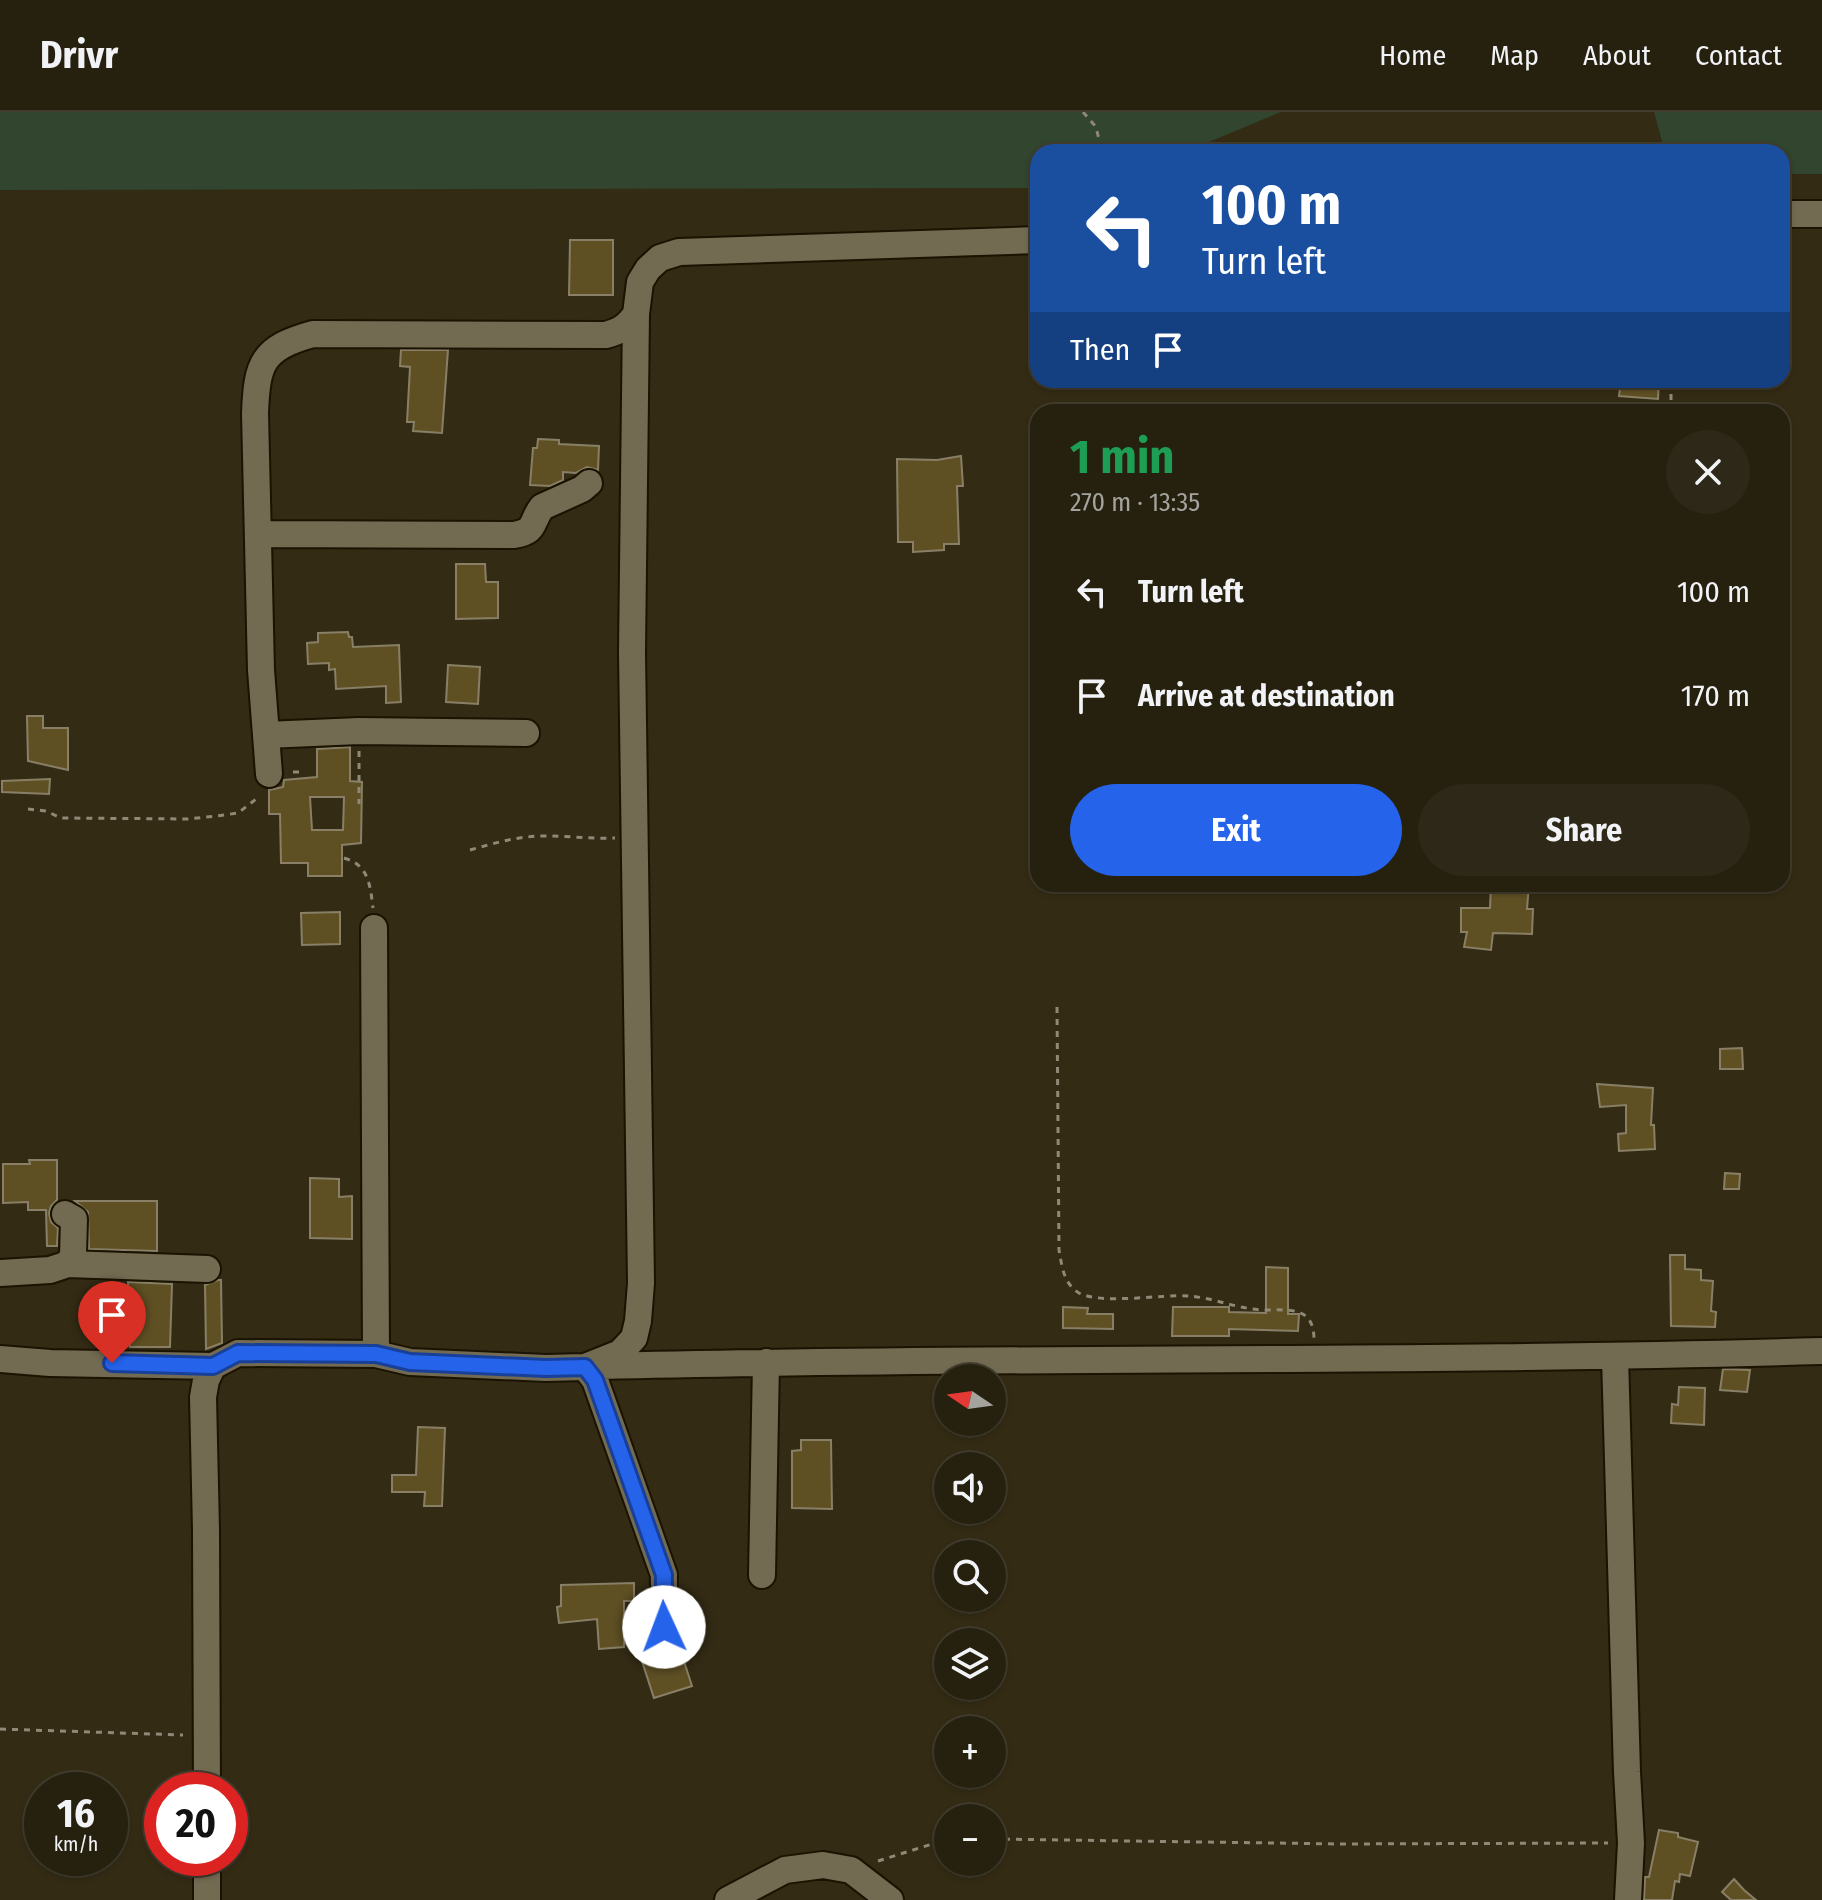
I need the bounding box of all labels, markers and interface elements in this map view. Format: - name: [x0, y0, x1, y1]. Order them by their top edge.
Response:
- text: Drivr: [40, 32, 118, 78]
- text: Home: [1379, 39, 1446, 72]
- text: Map: [1490, 39, 1539, 72]
- text: About: [1583, 39, 1651, 72]
- text: Contact: [1695, 39, 1782, 72]
- text: 100 m: [1202, 172, 1341, 239]
- icon: left: [1070, 176, 1174, 280]
- text: Turn left: [1202, 240, 1326, 284]
- icon: arrive: [1146, 328, 1190, 372]
- text: Then: [1070, 332, 1130, 368]
- text: 1 min: [1070, 428, 1175, 486]
- button: close: [1666, 430, 1750, 514]
- text: 270 m · 13:35: [1070, 487, 1200, 518]
- icon: left: [1070, 570, 1114, 614]
- text: Turn left: [1138, 574, 1244, 610]
- text: 100 m: [1677, 574, 1750, 610]
- icon: arrive: [1070, 674, 1114, 718]
- text: Arrive at destination: [1138, 678, 1395, 714]
- text: 170 m: [1681, 678, 1750, 714]
- button: Exit: [1070, 784, 1402, 876]
- button: Share: [1418, 784, 1750, 876]
- pin: [78, 1281, 146, 1363]
- icon: arrive: [90, 1293, 134, 1337]
- north arrow: [934, 1364, 1006, 1436]
- map controls: [934, 1364, 1006, 1876]
- button: sound: [934, 1452, 1006, 1524]
- button: search: [934, 1540, 1006, 1612]
- position arrow: [622, 1585, 706, 1669]
- button: layers: [934, 1628, 1006, 1700]
- button: +: [934, 1716, 1006, 1788]
- speed limit sign: 20: [144, 1772, 248, 1876]
- text: 16: [57, 1790, 95, 1838]
- button: −: [934, 1804, 1006, 1876]
- text: km/h: [54, 1832, 98, 1856]

